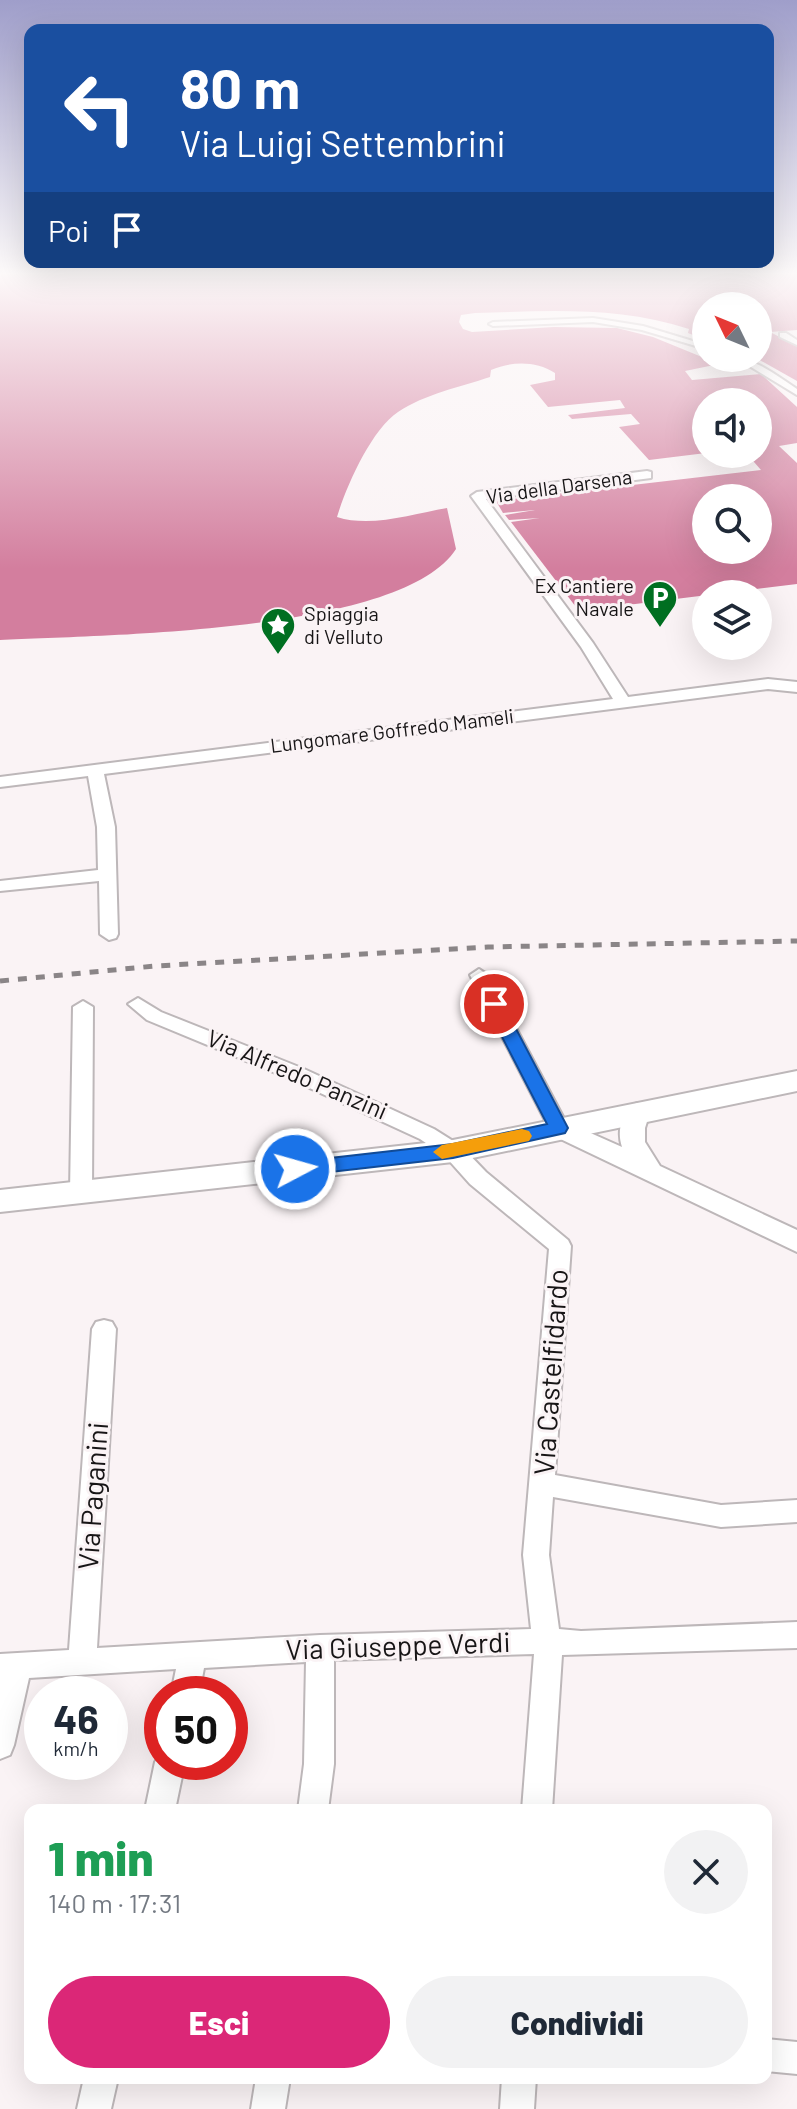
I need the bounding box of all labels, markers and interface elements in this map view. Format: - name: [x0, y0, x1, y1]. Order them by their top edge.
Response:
- text: 80 m: [180, 53, 300, 120]
- icon: left: [48, 56, 152, 160]
- text: Via Luigi Settembrini: [180, 121, 506, 164]
- icon: arrive: [105, 208, 149, 252]
- text: Poi: [48, 212, 89, 248]
- north arrow: [692, 292, 772, 372]
- map controls: [692, 292, 772, 660]
- button: sound: [692, 388, 772, 468]
- street label: Via della Darsena: [484, 464, 633, 508]
- button: search: [692, 484, 772, 564]
- place label: Ex Cantiere Navale: [534, 573, 634, 620]
- parking icon: Ex Cantiere Navale: [641, 579, 679, 629]
- button: layers: [692, 580, 772, 660]
- place label: Spiaggia di Velluto: [304, 601, 383, 648]
- place icon: Spiaggia di Velluto: [259, 606, 297, 656]
- street label: Lungomare Goffredo Mameli: [269, 703, 515, 757]
- pin: [460, 970, 528, 1038]
- icon: arrive: [472, 982, 516, 1026]
- street label: Via Alfredo Panzini: [203, 1022, 392, 1125]
- position arrow: [253, 1127, 337, 1211]
- street label: Via Castelfidardo: [526, 1268, 574, 1476]
- street label: Via Paganini: [70, 1421, 114, 1571]
- street label: Via Giuseppe Verdi: [285, 1624, 511, 1666]
- speed limit sign: 50: [144, 1676, 248, 1780]
- text: 46: [53, 1694, 99, 1742]
- text: km/h: [53, 1736, 99, 1760]
- text: 1 min: [48, 1828, 154, 1886]
- button: close: [664, 1830, 748, 1914]
- text: 140 m · 17:31: [48, 1887, 181, 1918]
- button: Esci: [48, 1976, 390, 2068]
- button: Condividi: [406, 1976, 748, 2068]

